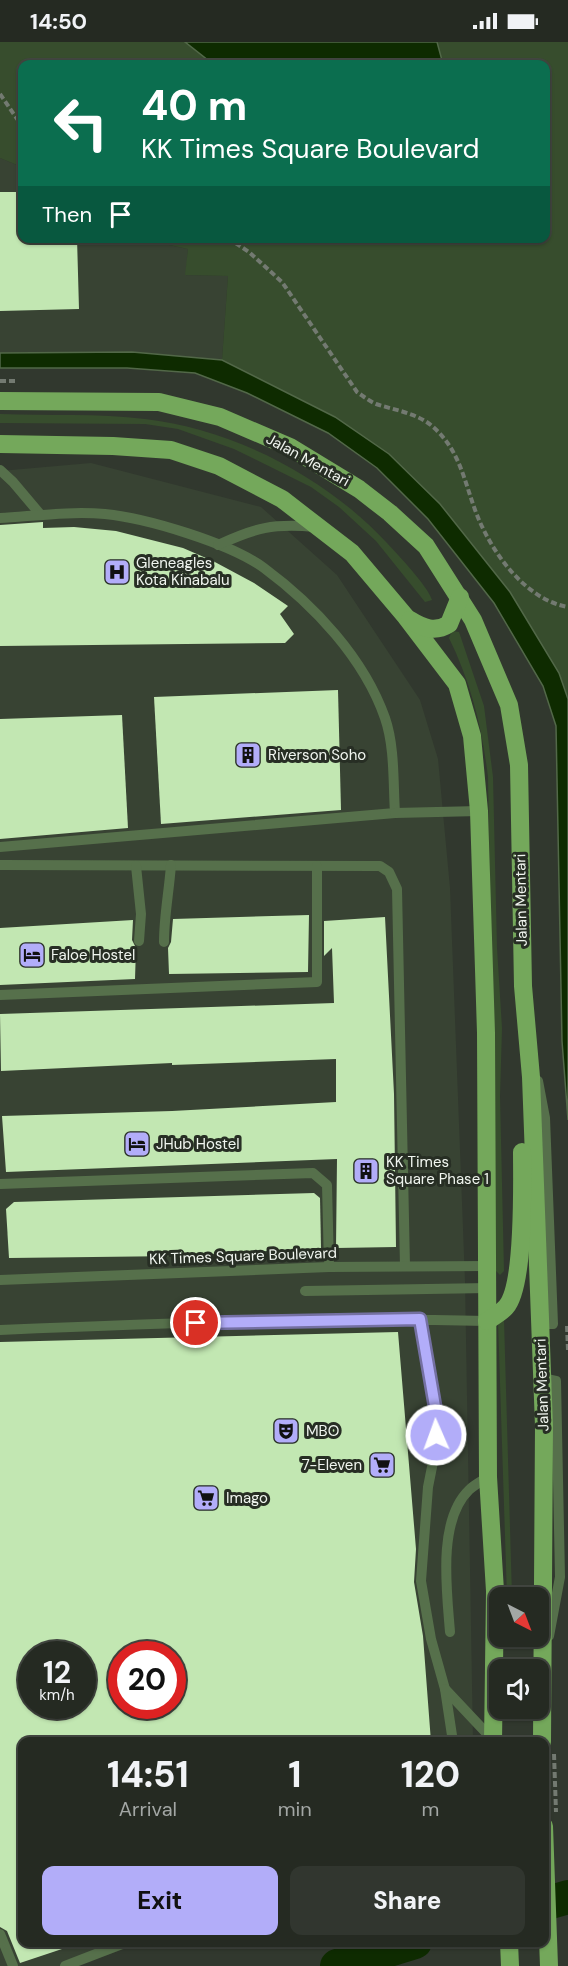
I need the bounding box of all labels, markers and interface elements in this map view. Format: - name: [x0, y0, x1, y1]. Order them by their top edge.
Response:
- text: 14:50: [30, 7, 87, 36]
- text: 40 m: [141, 78, 247, 133]
- icon: left: [42, 84, 120, 162]
- text: KK Times Square Boulevard: [141, 131, 479, 166]
- icon: arrive: [104, 198, 137, 231]
- text: Then: [42, 200, 92, 229]
- street label: Jalan Mentari: [263, 429, 353, 491]
- place label: Gleneagles Kota Kinabalu: [136, 553, 230, 590]
- hospital icon: Gleneagles Kota Kinabalu: [102, 557, 132, 587]
- building icon: Riverson Soho: [233, 740, 263, 770]
- place label: Riverson Soho: [268, 745, 366, 765]
- street label: Jalan Mentari: [510, 853, 532, 947]
- hotel icon: Faloe Hostel: [17, 940, 47, 970]
- place label: Faloe Hostel: [51, 945, 135, 965]
- hotel icon: JHub Hostel: [122, 1129, 152, 1159]
- place label: JHub Hostel: [156, 1134, 240, 1154]
- place label: KK Times Square Phase 1: [386, 1152, 489, 1189]
- building icon: KK Times Square Phase 1: [351, 1156, 381, 1186]
- street label: KK Times Square Boulevard: [149, 1243, 337, 1269]
- pin: [170, 1297, 221, 1348]
- icon: arrive: [179, 1306, 212, 1339]
- street label: Jalan Mentari: [530, 1338, 554, 1432]
- position arrow: [404, 1403, 468, 1467]
- theatre icon: MBO: [271, 1416, 301, 1446]
- place label: MBO: [306, 1421, 339, 1441]
- supermarket icon: 7-Eleven: [367, 1450, 397, 1480]
- place label: 7-Eleven: [302, 1455, 362, 1475]
- supermarket icon: Imago: [191, 1483, 221, 1513]
- place label: Imago: [226, 1488, 268, 1508]
- north arrow: [489, 1587, 549, 1647]
- map controls: [489, 1587, 549, 1719]
- speed limit sign: 20: [108, 1641, 186, 1719]
- text: 12: [43, 1653, 71, 1692]
- button: sound: [489, 1659, 549, 1719]
- text: km/h: [39, 1685, 75, 1705]
- text: 14:51: [107, 1751, 189, 1798]
- text: 1: [288, 1751, 301, 1798]
- text: 120: [401, 1751, 460, 1798]
- text: Arrival: [119, 1796, 177, 1822]
- text: min: [278, 1796, 312, 1822]
- text: m: [422, 1796, 439, 1822]
- button: Exit: [42, 1866, 278, 1935]
- button: Share: [290, 1866, 525, 1935]

